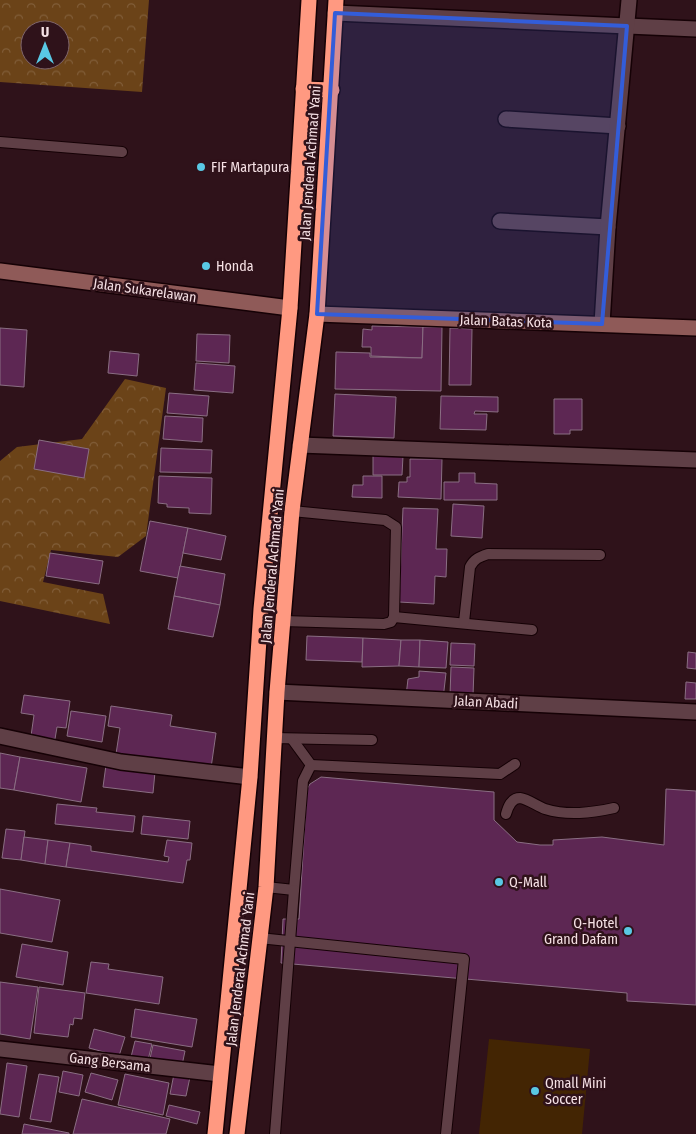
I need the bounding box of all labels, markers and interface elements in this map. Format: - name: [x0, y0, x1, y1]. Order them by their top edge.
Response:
- north arrow: [20, 20, 70, 70]
- text: U: [41, 24, 49, 41]
- street label: Jalan Jenderal Achmad Yani: [297, 85, 324, 241]
- place label: FIF Martapura: [211, 159, 289, 176]
- marker: FIF Martapura: [195, 161, 207, 173]
- place label: Honda: [216, 258, 254, 275]
- marker: Honda: [200, 260, 212, 272]
- street label: Jalan Sukarelawan: [92, 275, 198, 306]
- street label: Jalan Batas Kota: [459, 311, 553, 332]
- street label: Jalan Jenderal Achmad Yani: [257, 488, 288, 644]
- street label: Jalan Abadi: [453, 692, 519, 713]
- place label: Q-Mall: [509, 874, 547, 891]
- marker: Q-Mall: [493, 876, 505, 888]
- street label: Jalan Jenderal Achmad Yani: [223, 891, 258, 1047]
- place label: Q-Hotel Grand Dafam: [544, 915, 618, 948]
- marker: Q-Hotel Grand Dafam: [622, 925, 634, 937]
- street label: Gang Bersama: [68, 1049, 152, 1076]
- place label: Qmall Mini Soccer: [545, 1075, 606, 1108]
- marker: Qmall Mini Soccer: [529, 1085, 541, 1097]

